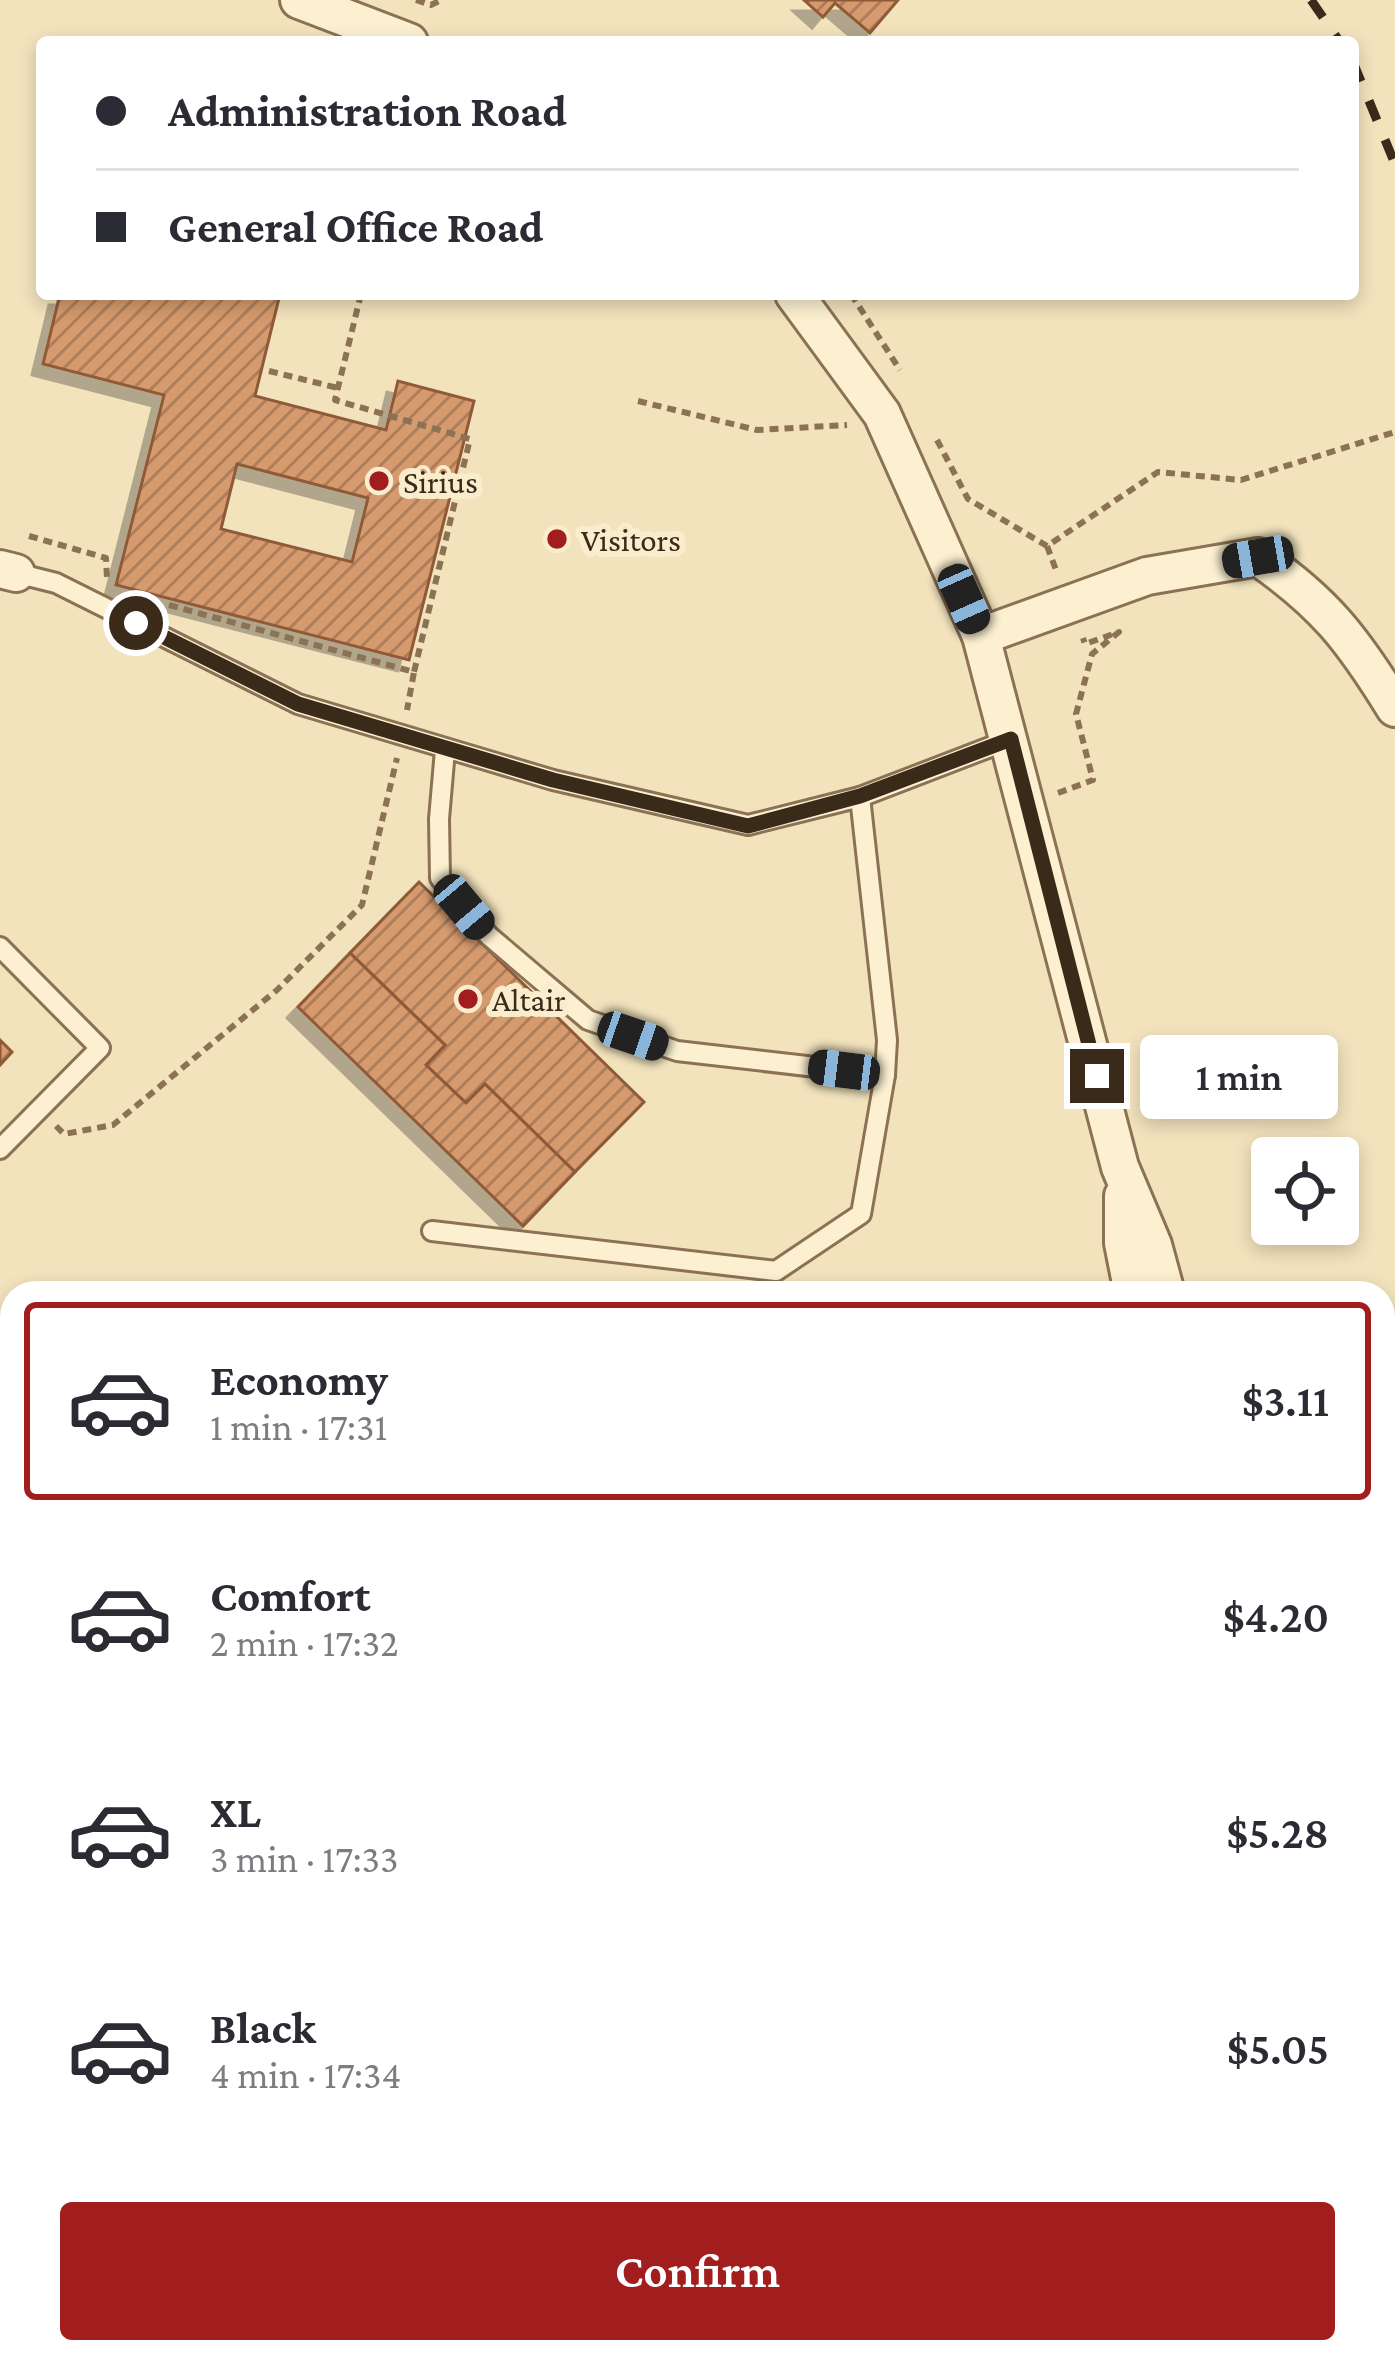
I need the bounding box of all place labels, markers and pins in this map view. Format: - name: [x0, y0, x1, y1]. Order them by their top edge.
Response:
- place label: Sirius: [403, 463, 478, 500]
- marker: Sirius: [366, 468, 392, 494]
- place label: Visitors: [581, 521, 681, 558]
- marker: Visitors: [544, 526, 570, 552]
- place label: Altair: [492, 981, 566, 1018]
- marker: Altair: [455, 986, 481, 1012]

